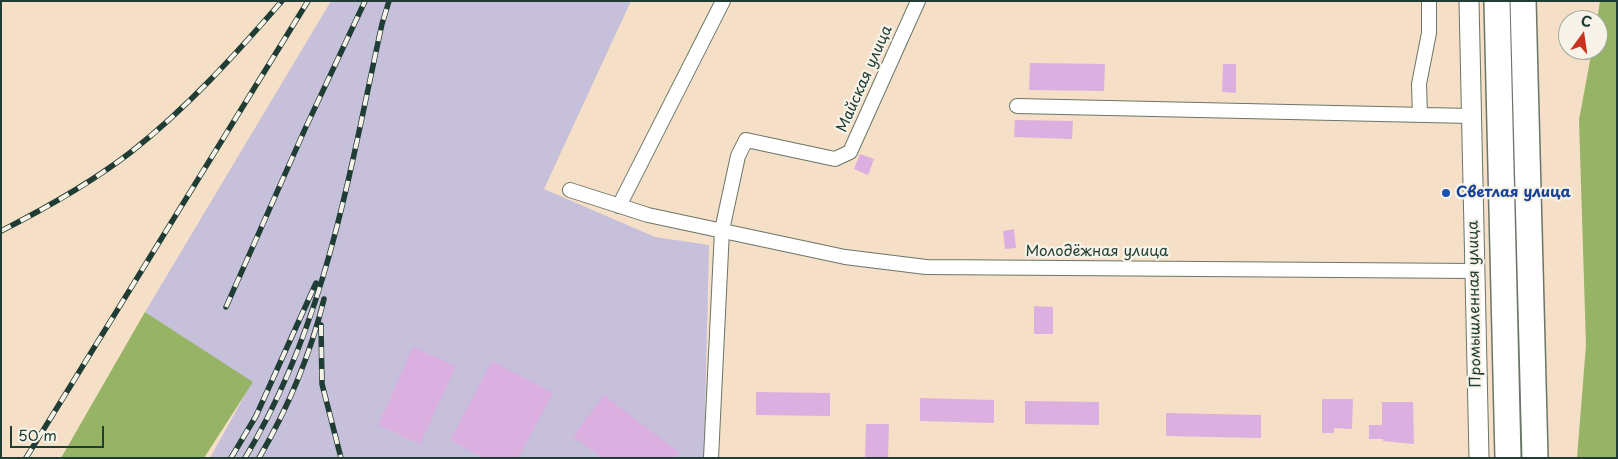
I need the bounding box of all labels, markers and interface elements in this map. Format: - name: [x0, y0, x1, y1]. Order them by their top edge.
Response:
- text: С: [1579, 9, 1594, 32]
- north arrow: [1558, 10, 1608, 60]
- street label: Майская улица: [833, 23, 897, 135]
- place label: Светлая улица: [1456, 184, 1571, 202]
- marker: Светлая улица: [1440, 187, 1452, 199]
- street label: Промышленная улица: [1465, 220, 1485, 388]
- street label: Молодёжная улица: [1025, 243, 1169, 261]
- scale bar: [12, 416, 106, 448]
- text: 50 m: [18, 423, 57, 446]

